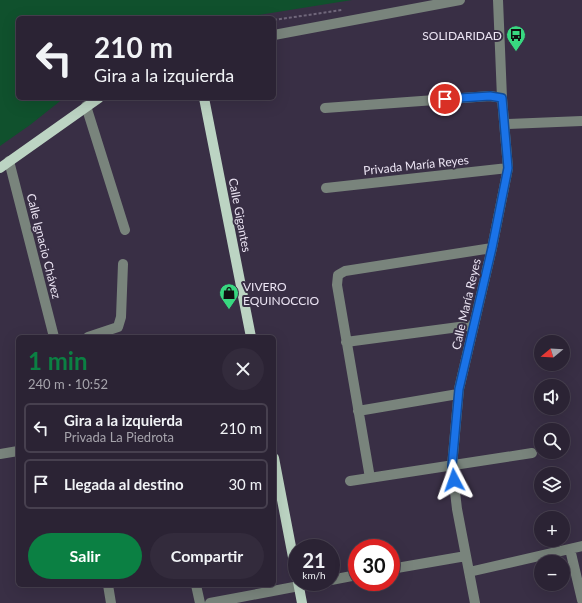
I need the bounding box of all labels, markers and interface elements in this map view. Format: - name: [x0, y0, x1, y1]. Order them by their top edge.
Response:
- bus stop icon: SOLIDARIDAD: [505, 24, 527, 52]
- place label: SOLIDARIDAD: [422, 28, 502, 43]
- text: 210 m: [94, 30, 173, 64]
- icon: left: [28, 32, 80, 84]
- text: Gira a la izquierda: [94, 64, 234, 86]
- pin: [428, 82, 462, 116]
- icon: arrive: [434, 88, 456, 110]
- street label: Privada María Reyes: [362, 152, 470, 178]
- street label: Calle Gigantes: [225, 177, 255, 253]
- street label: Calle Ignacio Chávez: [24, 192, 64, 301]
- street label: Calle María Reyes: [448, 257, 484, 351]
- place label: VIVERO EQUINOCCIO: [243, 279, 320, 308]
- shop icon: VIVERO EQUINOCCIO: [218, 282, 240, 310]
- north arrow: [534, 335, 570, 371]
- map controls: [534, 335, 570, 591]
- text: 1 min: [28, 346, 88, 375]
- button: close: [222, 348, 264, 390]
- text: 240 m · 10:52: [28, 376, 108, 392]
- button: sound: [534, 379, 570, 415]
- text: Gira a la izquierda: [64, 411, 183, 429]
- icon: left: [30, 417, 52, 439]
- text: 210 m: [220, 419, 262, 437]
- button: search: [534, 423, 570, 459]
- text: Privada La Piedrota: [64, 429, 174, 445]
- position arrow: [433, 459, 475, 501]
- button: layers: [534, 467, 570, 503]
- icon: arrive: [30, 473, 52, 495]
- text: Llegada al destino: [64, 475, 184, 493]
- text: 30 m: [228, 475, 262, 493]
- button: +: [534, 511, 570, 547]
- button: Salir: [28, 533, 142, 579]
- button: Compartir: [150, 533, 264, 579]
- speed limit sign: 30: [348, 539, 400, 591]
- text: 21: [302, 548, 326, 572]
- button: −: [534, 555, 570, 591]
- text: km/h: [302, 569, 326, 581]

